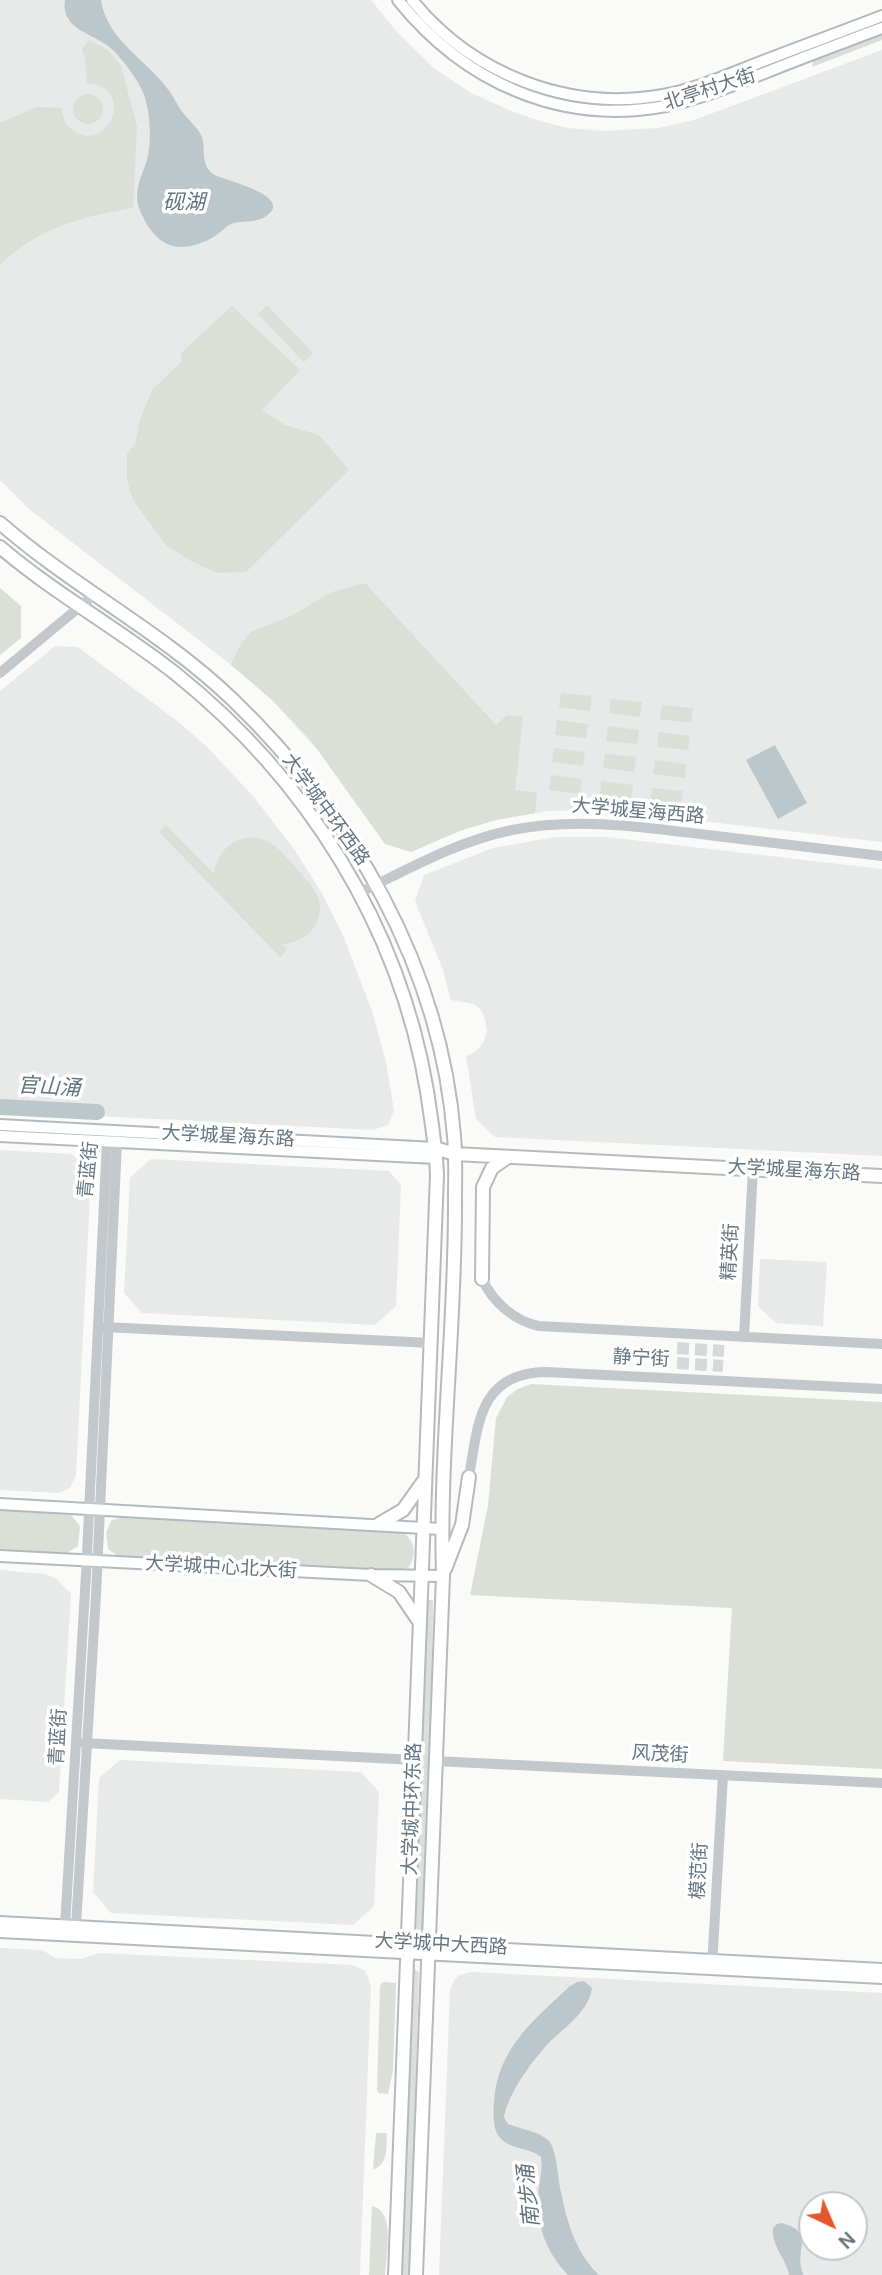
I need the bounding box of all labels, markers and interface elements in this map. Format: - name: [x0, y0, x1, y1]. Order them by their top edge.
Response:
- street label: 北亭村大街: [661, 64, 759, 116]
- water label: 砚湖: [163, 190, 205, 216]
- street label: 大学城中环西路: [277, 749, 373, 871]
- street label: 大学城星海西路: [571, 795, 705, 829]
- water label: 官山涌: [17, 1074, 81, 1102]
- street label: 大学城星海东路: [161, 1122, 295, 1152]
- street label: 青蓝街: [75, 1140, 103, 1200]
- street label: 大学城星海东路: [727, 1156, 861, 1186]
- street label: 精英街: [718, 1223, 744, 1281]
- street label: 静宁街: [612, 1346, 670, 1372]
- street label: 大学城中心北大街: [145, 1553, 297, 1583]
- street label: 青蓝街: [46, 1708, 72, 1766]
- street label: 大学城中环东路: [399, 1742, 427, 1876]
- street label: 风茂街: [631, 1742, 689, 1768]
- street label: 模范街: [687, 1842, 713, 1900]
- street label: 大学城中大西路: [374, 1930, 508, 1960]
- water label: 南步涌: [514, 2163, 546, 2229]
- north arrow: [798, 2191, 868, 2261]
- text: N: [833, 2226, 860, 2254]

